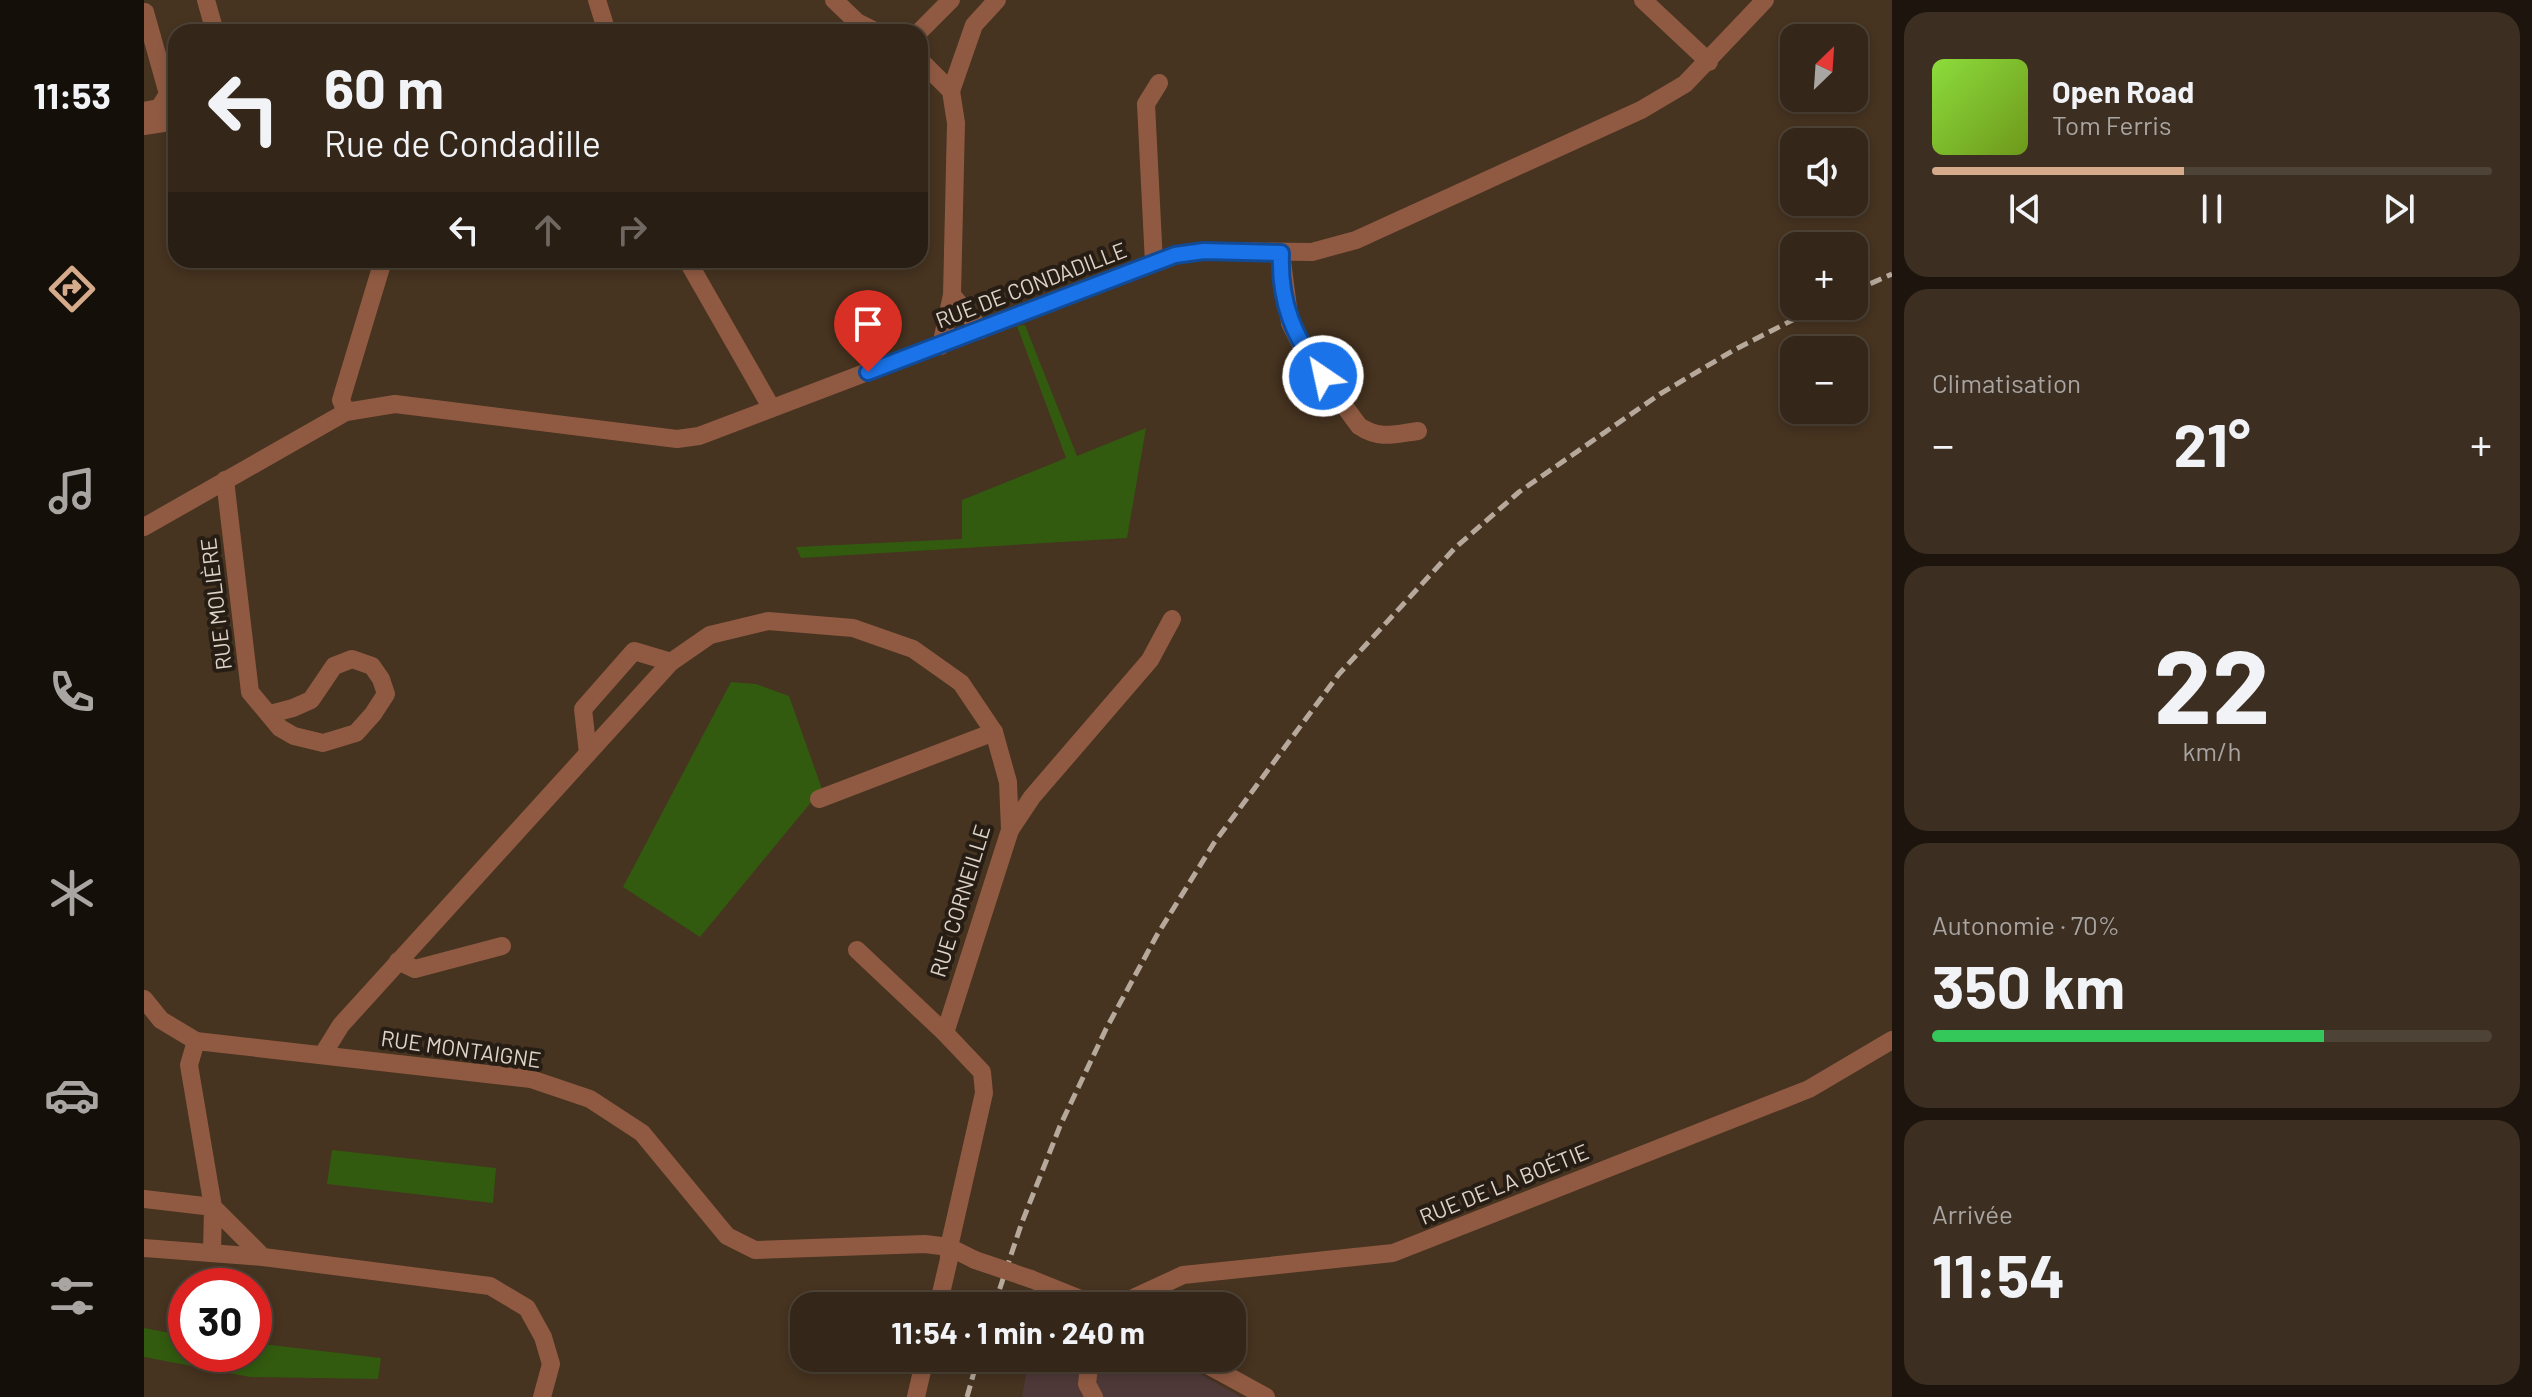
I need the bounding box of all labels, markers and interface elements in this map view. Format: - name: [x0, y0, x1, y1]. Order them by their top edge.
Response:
- north arrow: [1780, 24, 1868, 112]
- map controls: [1780, 24, 1868, 424]
- text: 60 m: [324, 53, 444, 120]
- icon: left: [192, 56, 296, 160]
- text: 11:53: [33, 73, 111, 116]
- text: Open Road: [2052, 73, 2194, 109]
- text: Tom Ferris: [2052, 109, 2172, 140]
- text: Rue de Condadille: [324, 121, 601, 164]
- button: sound: [1780, 128, 1868, 216]
- icon: previous: [2003, 187, 2047, 231]
- icon: pause: [2190, 187, 2234, 231]
- icon: next: [2377, 187, 2421, 231]
- icon: left: [442, 208, 486, 252]
- icon: ahead: [526, 208, 570, 252]
- icon: right: [610, 208, 654, 252]
- button: +: [1780, 232, 1868, 320]
- street label: RUE DE CONDADILLE: [932, 236, 1130, 332]
- icon: directions: [44, 261, 100, 317]
- pin: [834, 290, 902, 372]
- icon: arrive: [846, 302, 890, 346]
- position arrow: [1281, 334, 1365, 418]
- button: −: [1780, 336, 1868, 424]
- text: Climatisation: [1932, 367, 2081, 398]
- text: 21°: [2173, 407, 2251, 479]
- text: −: [1932, 417, 1954, 470]
- text: +: [2470, 417, 2492, 470]
- icon: music: [44, 463, 100, 519]
- street label: RUE MOLIÈRE: [194, 536, 236, 672]
- text: 22: [2154, 620, 2270, 745]
- icon: phone: [44, 664, 100, 720]
- text: km/h: [2183, 735, 2241, 766]
- street label: RUE CORNEILLE: [924, 821, 995, 980]
- icon: climate: [44, 865, 100, 921]
- text: Autonomie · 70%: [1932, 909, 2120, 940]
- text: 350 km: [1932, 949, 2125, 1021]
- street label: RUE MONTAIGNE: [379, 1024, 543, 1072]
- icon: car: [44, 1067, 100, 1123]
- street label: RUE DE LA BOÉTIE: [1415, 1137, 1592, 1229]
- text: Arrivée: [1932, 1198, 2013, 1229]
- text: 11:54: [1932, 1238, 2065, 1310]
- icon: filters: [44, 1268, 100, 1324]
- speed limit sign: 30: [168, 1268, 272, 1372]
- text: 11:54 · 1 min · 240 m: [891, 1314, 1145, 1350]

